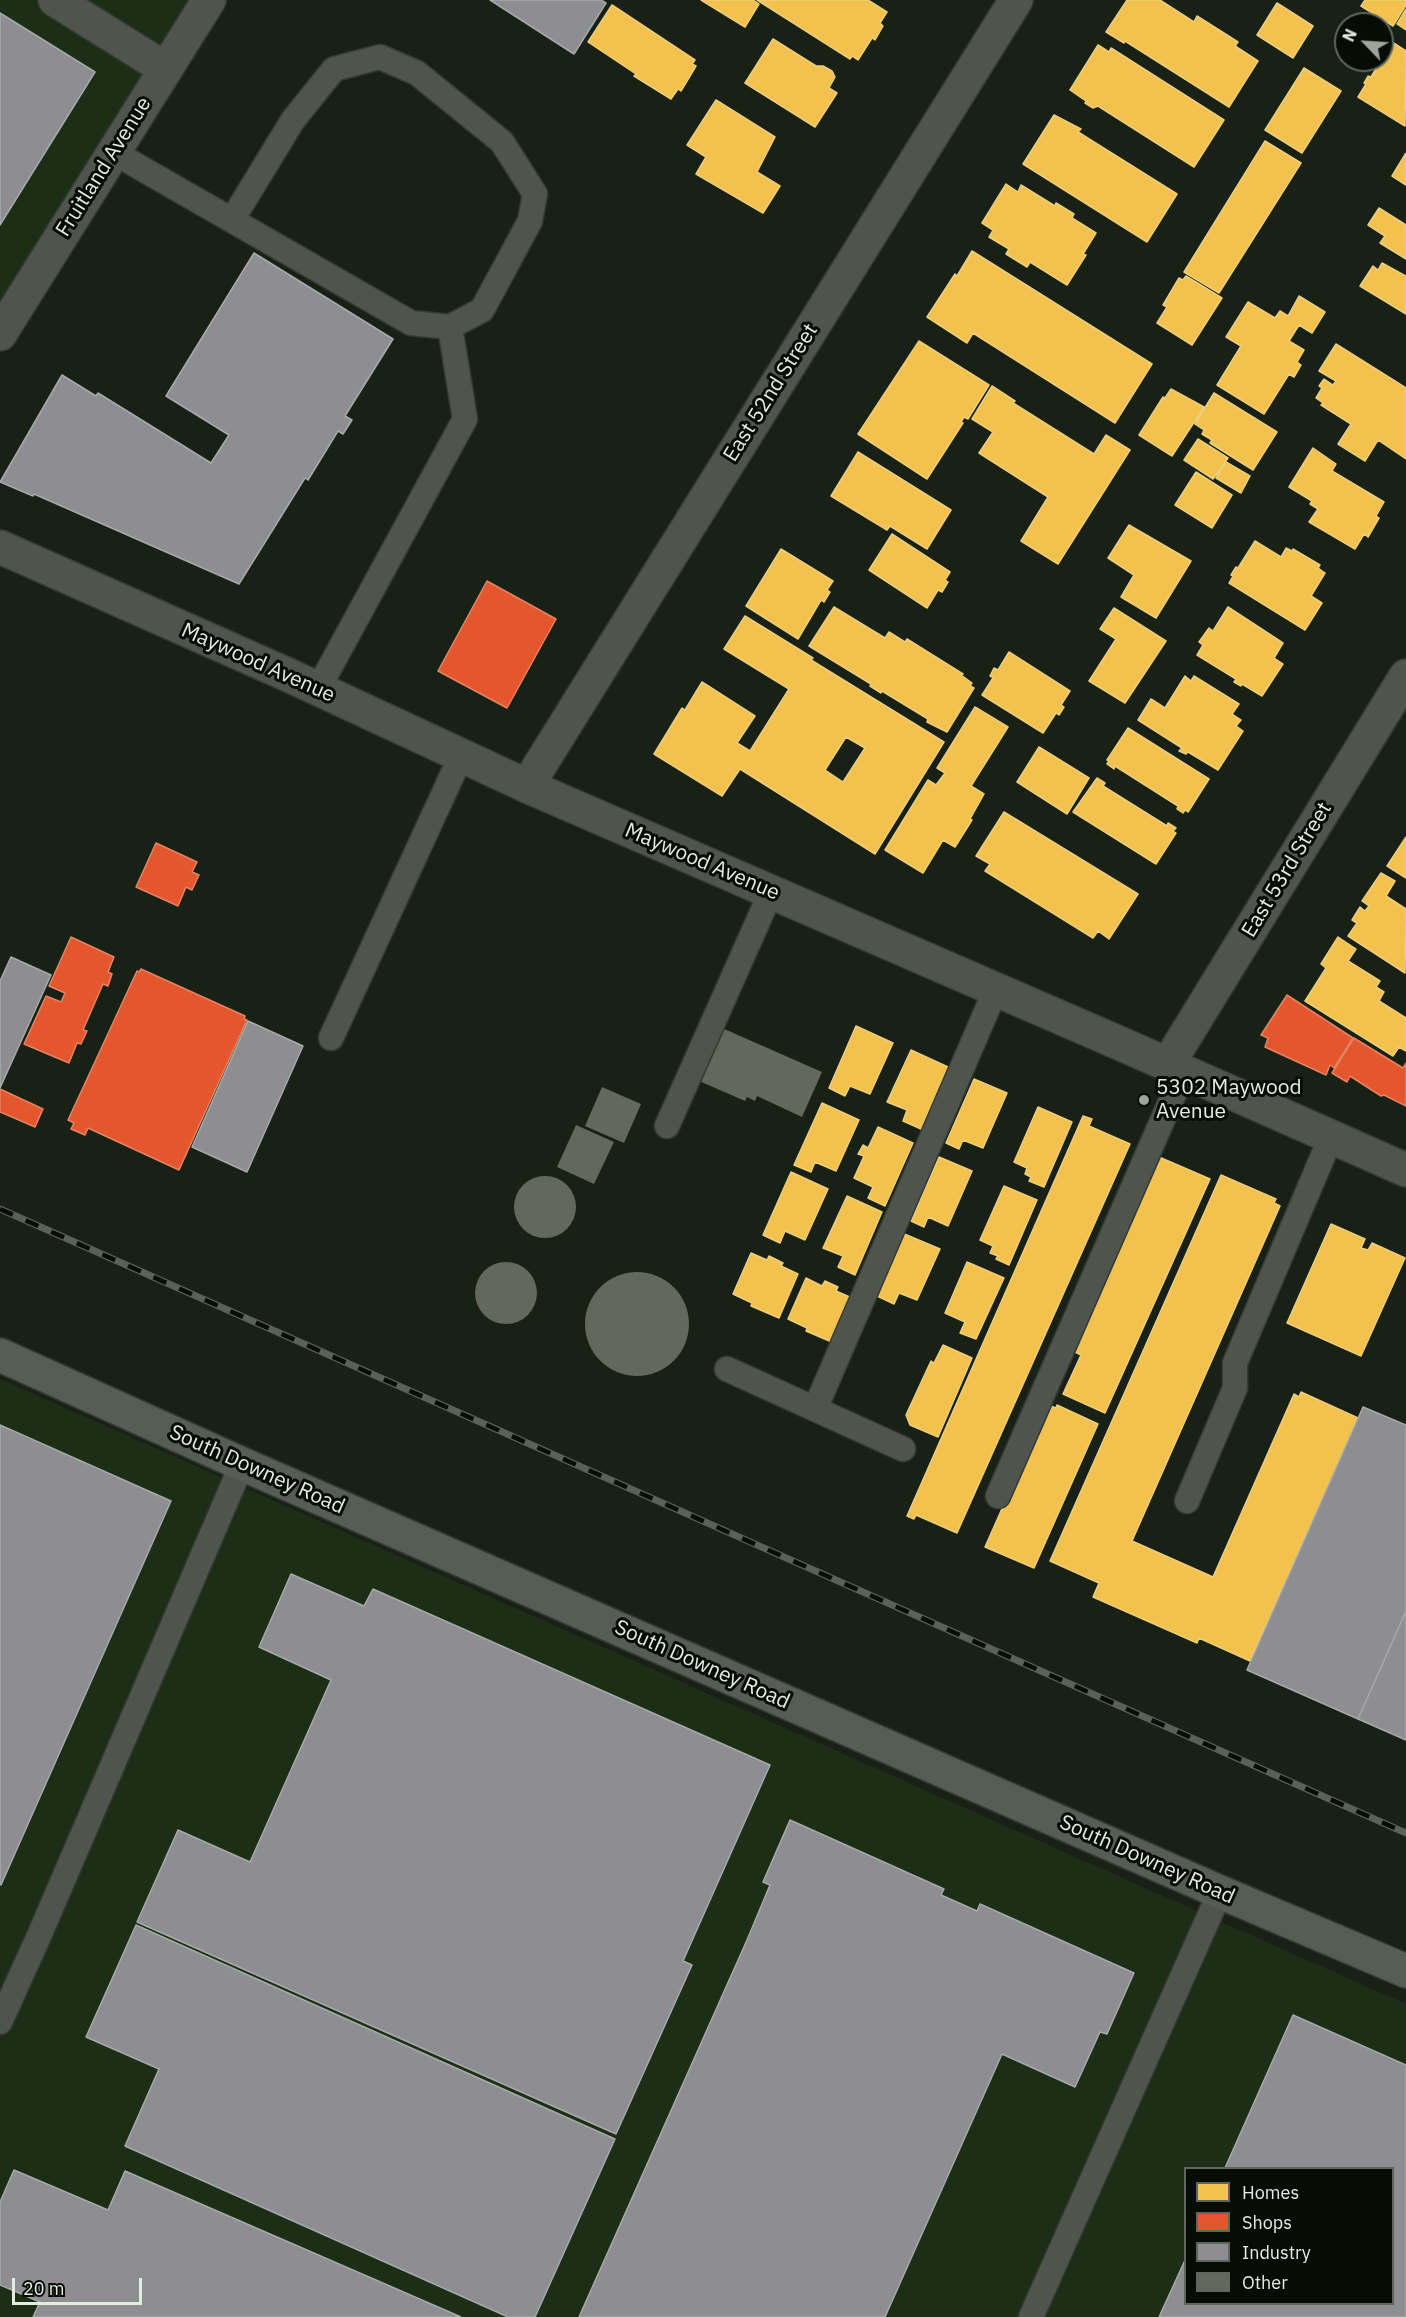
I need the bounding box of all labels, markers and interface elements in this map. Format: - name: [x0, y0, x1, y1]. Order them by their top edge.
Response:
- north arrow: [1334, 12, 1394, 72]
- text: N: [1338, 26, 1361, 45]
- street label: Fruitland Avenue: [51, 93, 157, 241]
- street label: East 52nd Street: [719, 319, 823, 467]
- street label: Maywood Avenue: [177, 618, 339, 708]
- street label: East 53rd Street: [1237, 798, 1337, 942]
- street label: Maywood Avenue: [621, 818, 783, 906]
- place label: 5302 Maywood Avenue: [1156, 1075, 1302, 1125]
- marker: 5302 Maywood Avenue: [1137, 1093, 1151, 1107]
- street label: South Downey Road: [166, 1420, 348, 1520]
- street label: South Downey Road: [611, 1615, 793, 1715]
- street label: South Downey Road: [1056, 1810, 1238, 1910]
- legend: [1184, 2167, 1394, 2305]
- text: Homes: [1242, 2181, 1299, 2204]
- text: Shops: [1242, 2211, 1292, 2234]
- text: Industry: [1242, 2241, 1311, 2264]
- scale bar: [15, 2266, 146, 2304]
- text: Other: [1242, 2271, 1288, 2294]
- text: 20 m: [23, 2277, 65, 2300]

